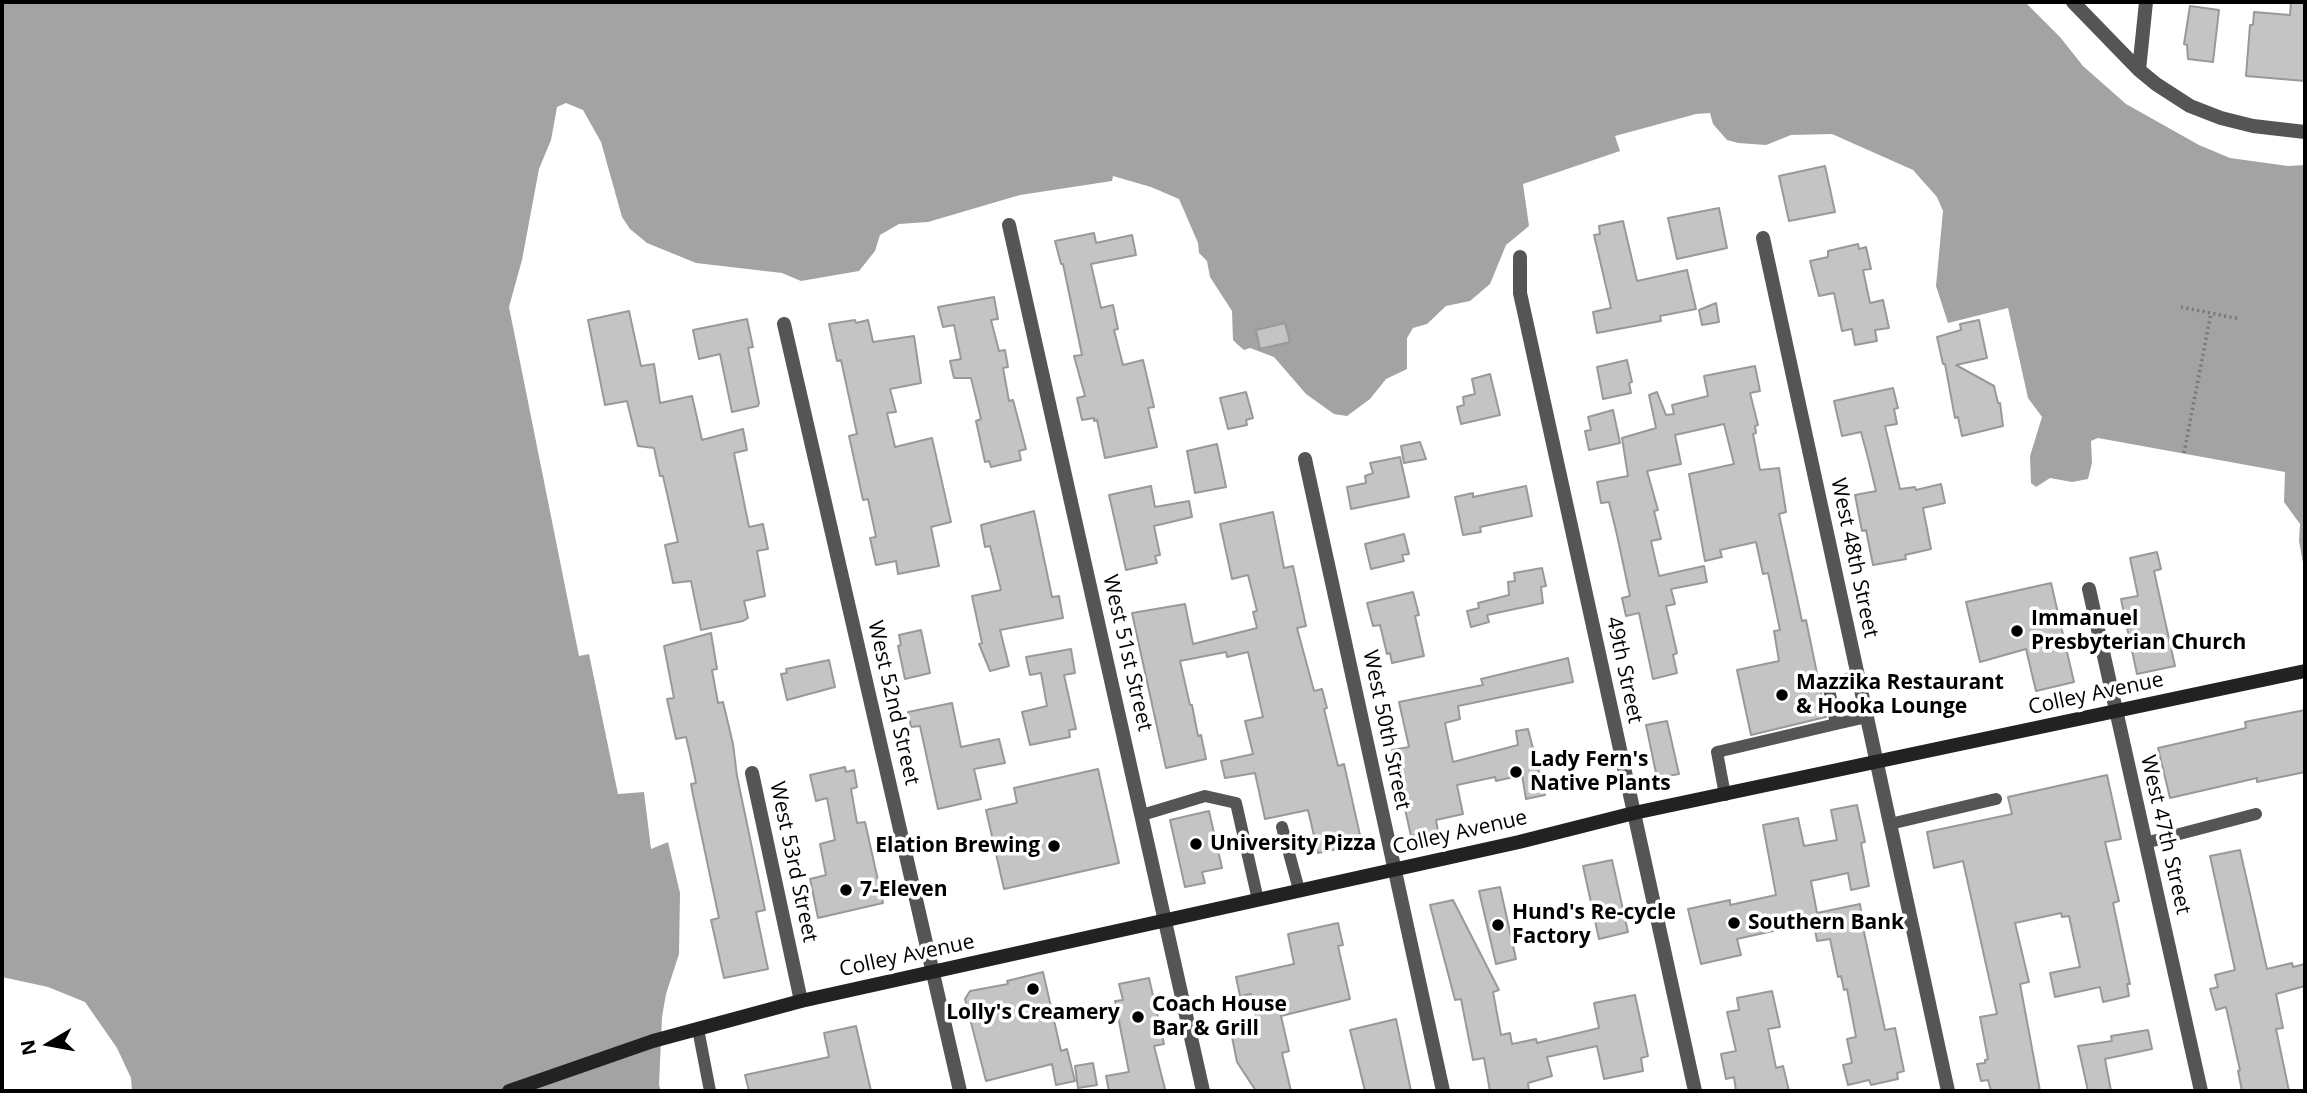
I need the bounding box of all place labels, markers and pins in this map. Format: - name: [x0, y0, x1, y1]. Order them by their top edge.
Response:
- place label: Immanuel Presbyterian Church: [2031, 606, 2246, 656]
- marker: Immanuel Presbyterian Church: [2009, 623, 2025, 639]
- place label: Mazzika Restaurant & Hooka Lounge: [1796, 670, 2004, 720]
- marker: Mazzika Restaurant & Hooka Lounge: [1774, 687, 1790, 703]
- place label: Lady Fern's Native Plants: [1530, 747, 1671, 797]
- marker: Lady Fern's Native Plants: [1508, 764, 1524, 780]
- place label: University Pizza: [1210, 831, 1376, 857]
- place label: Elation Brewing: [875, 833, 1040, 859]
- marker: University Pizza: [1188, 836, 1204, 852]
- marker: Elation Brewing: [1046, 838, 1062, 854]
- place label: 7-Eleven: [860, 877, 947, 903]
- marker: 7-Eleven: [838, 882, 854, 898]
- place label: Hund's Re-cycle Factory: [1512, 900, 1676, 950]
- place label: Southern Bank: [1748, 910, 1904, 936]
- marker: Southern Bank: [1726, 915, 1742, 931]
- marker: Hund's Re-cycle Factory: [1490, 917, 1506, 933]
- marker: Lolly's Creamery: [1025, 981, 1041, 997]
- place label: Coach House Bar & Grill: [1152, 992, 1287, 1042]
- place label: Lolly's Creamery: [946, 1000, 1120, 1026]
- marker: Coach House Bar & Grill: [1130, 1009, 1146, 1025]

